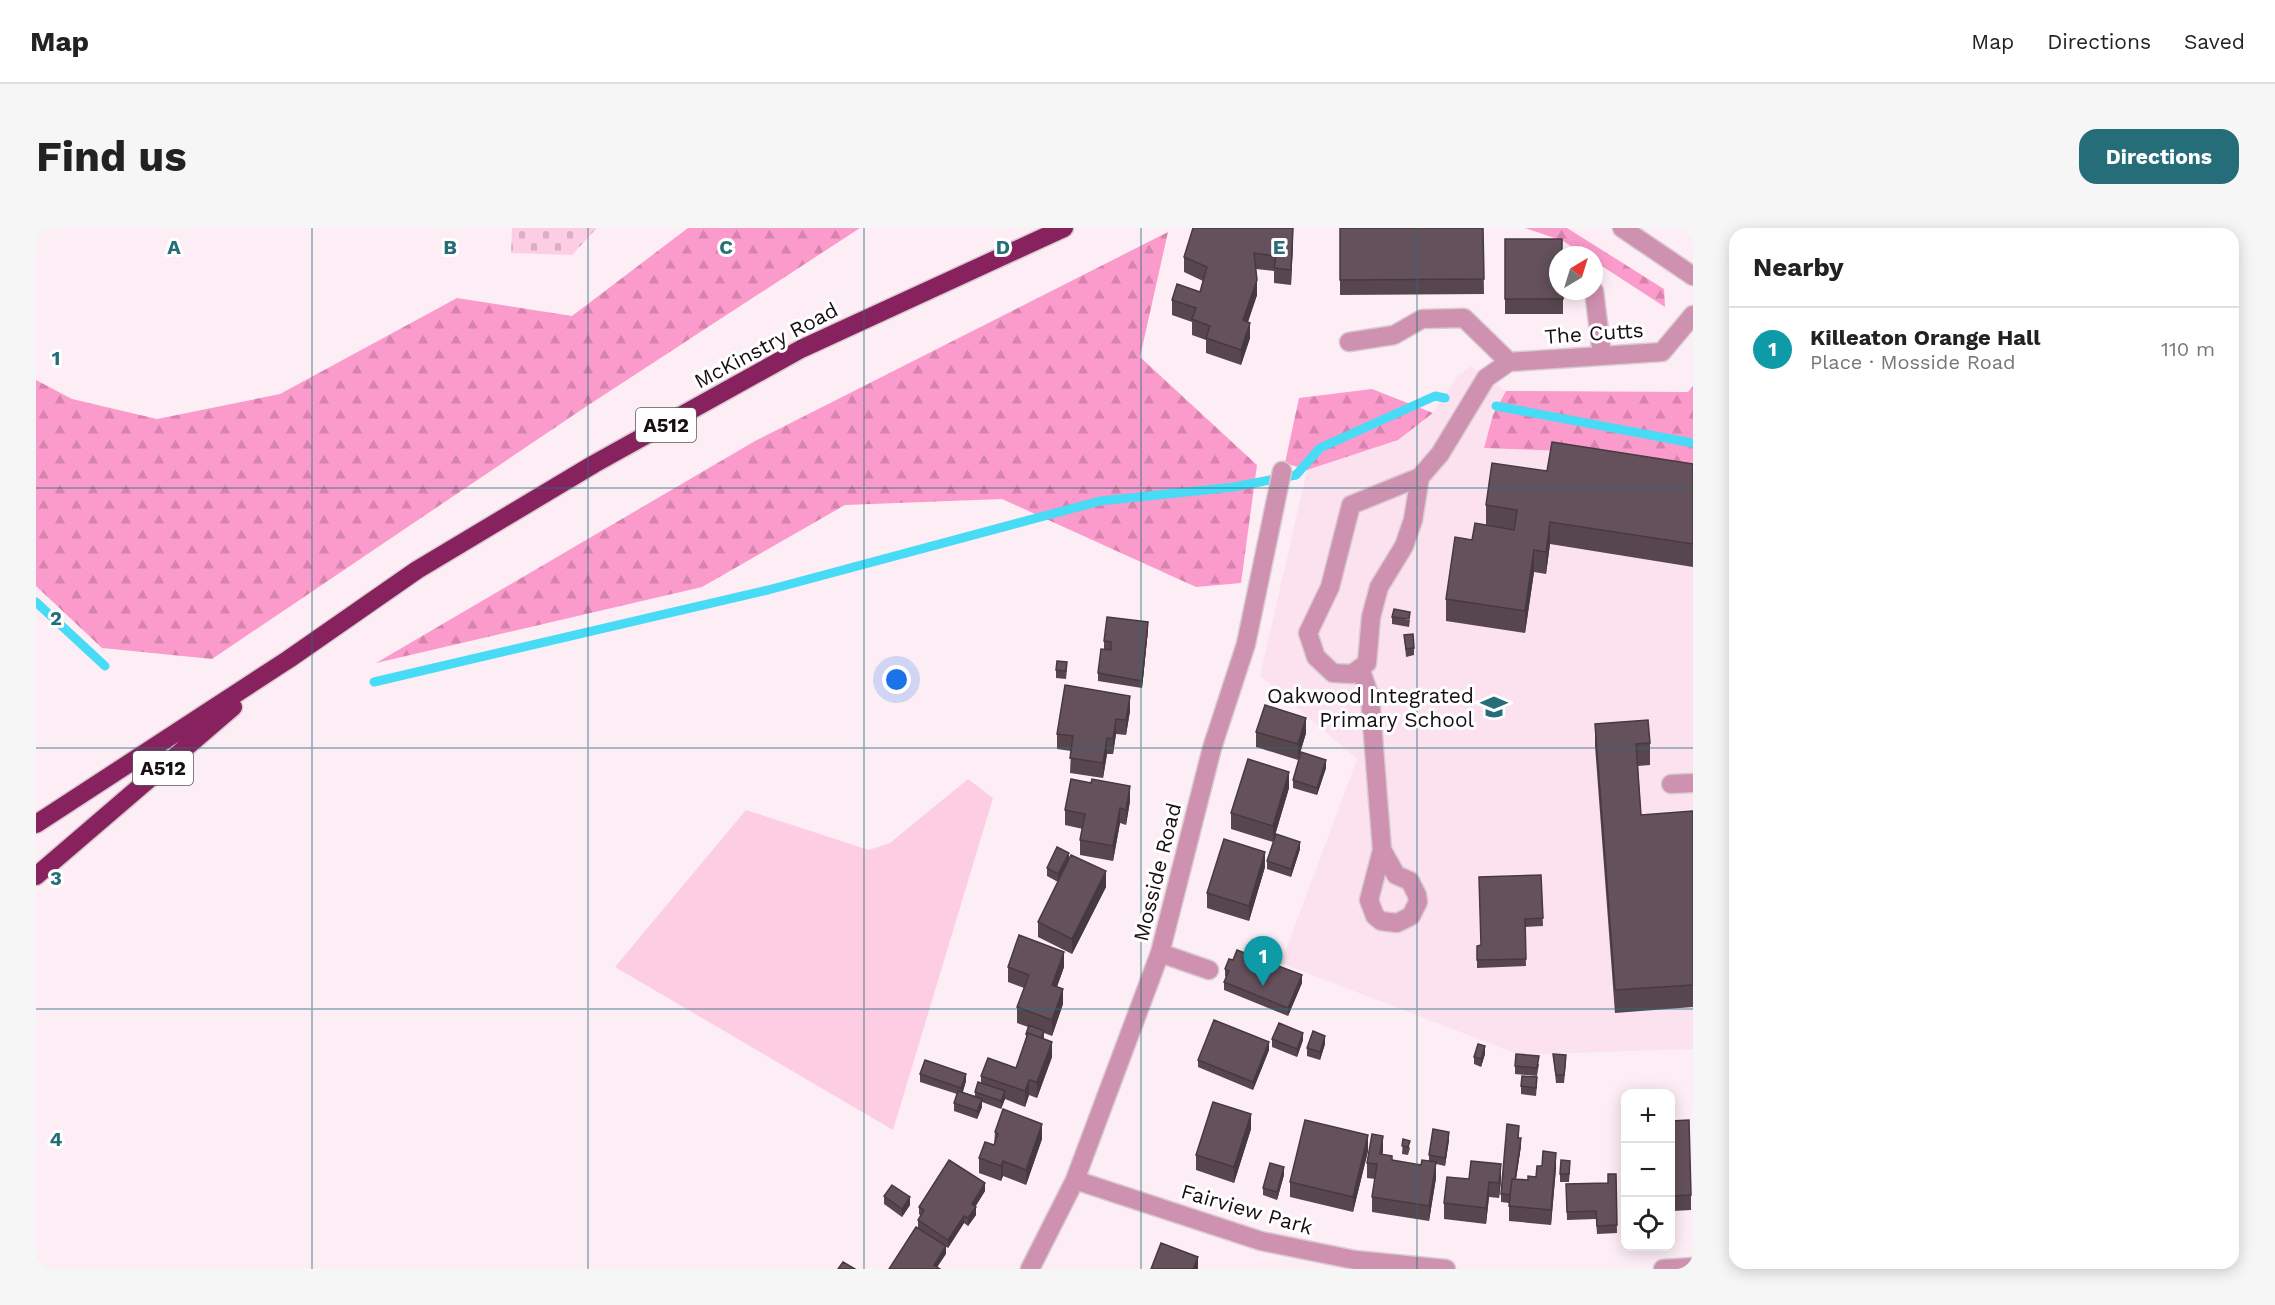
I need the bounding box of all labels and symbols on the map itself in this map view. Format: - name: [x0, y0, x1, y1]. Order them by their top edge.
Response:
- text: A: [167, 235, 181, 259]
- text: B: [443, 235, 457, 259]
- text: C: [719, 235, 733, 259]
- text: D: [996, 235, 1010, 259]
- text: E: [1273, 235, 1285, 259]
- north arrow: [1549, 246, 1603, 300]
- street label: McKinstry Road: [690, 297, 842, 393]
- street label: The Cutts: [1544, 317, 1644, 349]
- text: 1: [52, 346, 60, 370]
- road number: A512: [636, 408, 696, 442]
- text: 2: [50, 606, 62, 630]
- your location: [882, 665, 911, 694]
- place label: Oakwood Integrated Primary School: [1267, 683, 1475, 732]
- school or university icon: Oakwood Integrated Primary School: [1479, 692, 1509, 722]
- road number: A512: [133, 751, 193, 785]
- street label: Mosside Road: [1128, 800, 1186, 944]
- text: 3: [50, 866, 62, 890]
- pin: 1: [1244, 936, 1282, 986]
- text: 4: [50, 1127, 63, 1151]
- street label: Fairview Park: [1178, 1178, 1316, 1240]

